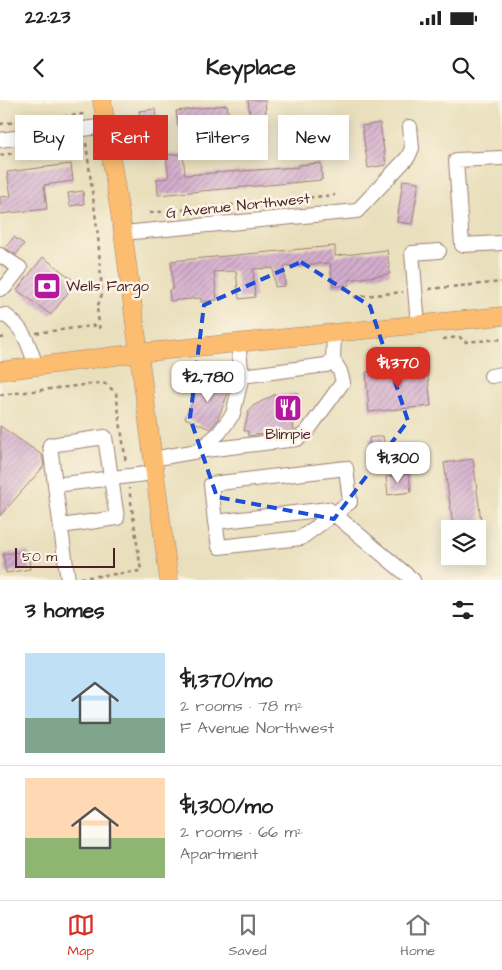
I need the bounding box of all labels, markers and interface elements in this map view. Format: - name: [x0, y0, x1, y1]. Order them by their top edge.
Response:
- text: 22:23: [25, 4, 70, 31]
- text: Keyplace: [206, 52, 296, 83]
- icon: back: [25, 54, 53, 82]
- icon: search: [449, 54, 477, 82]
- chip: Buy: [15, 115, 83, 160]
- chip: Rent: [93, 115, 168, 160]
- chip: Filters: [178, 115, 268, 160]
- chip: New: [278, 115, 349, 160]
- street label: G Avenue Northwest: [165, 188, 311, 224]
- bank icon: Wells Fargo: [32, 271, 62, 301]
- place label: Wells Fargo: [66, 276, 150, 298]
- pin: $1,370: [357, 346, 439, 389]
- text: $1,370: [377, 352, 419, 374]
- pin: $2,780: [167, 360, 249, 403]
- text: $2,780: [182, 366, 234, 388]
- restaurant icon: Blimpie: [273, 393, 303, 423]
- place label: Blimpie: [265, 424, 311, 445]
- pin: $1,300: [357, 442, 439, 484]
- text: $1,300: [377, 447, 419, 469]
- map controls: [441, 520, 486, 565]
- button: layers: [441, 520, 486, 565]
- scale bar: [15, 545, 115, 568]
- text: 50 m: [22, 547, 57, 567]
- text: 3 homes: [25, 596, 105, 625]
- icon: filters: [449, 596, 477, 624]
- text: $1,370/mo: [180, 666, 273, 695]
- icon: home: [65, 673, 125, 733]
- text: 2 rooms · 78 m²: [180, 695, 303, 717]
- text: F Avenue Northwest: [180, 717, 334, 739]
- text: $1,300/mo: [180, 792, 273, 821]
- icon: home: [65, 798, 125, 858]
- text: 2 rooms · 66 m²: [180, 821, 303, 843]
- text: Apartment: [180, 843, 258, 865]
- tab: Map: [67, 911, 95, 961]
- tab: Saved: [229, 911, 267, 961]
- tab: Home: [400, 911, 435, 961]

